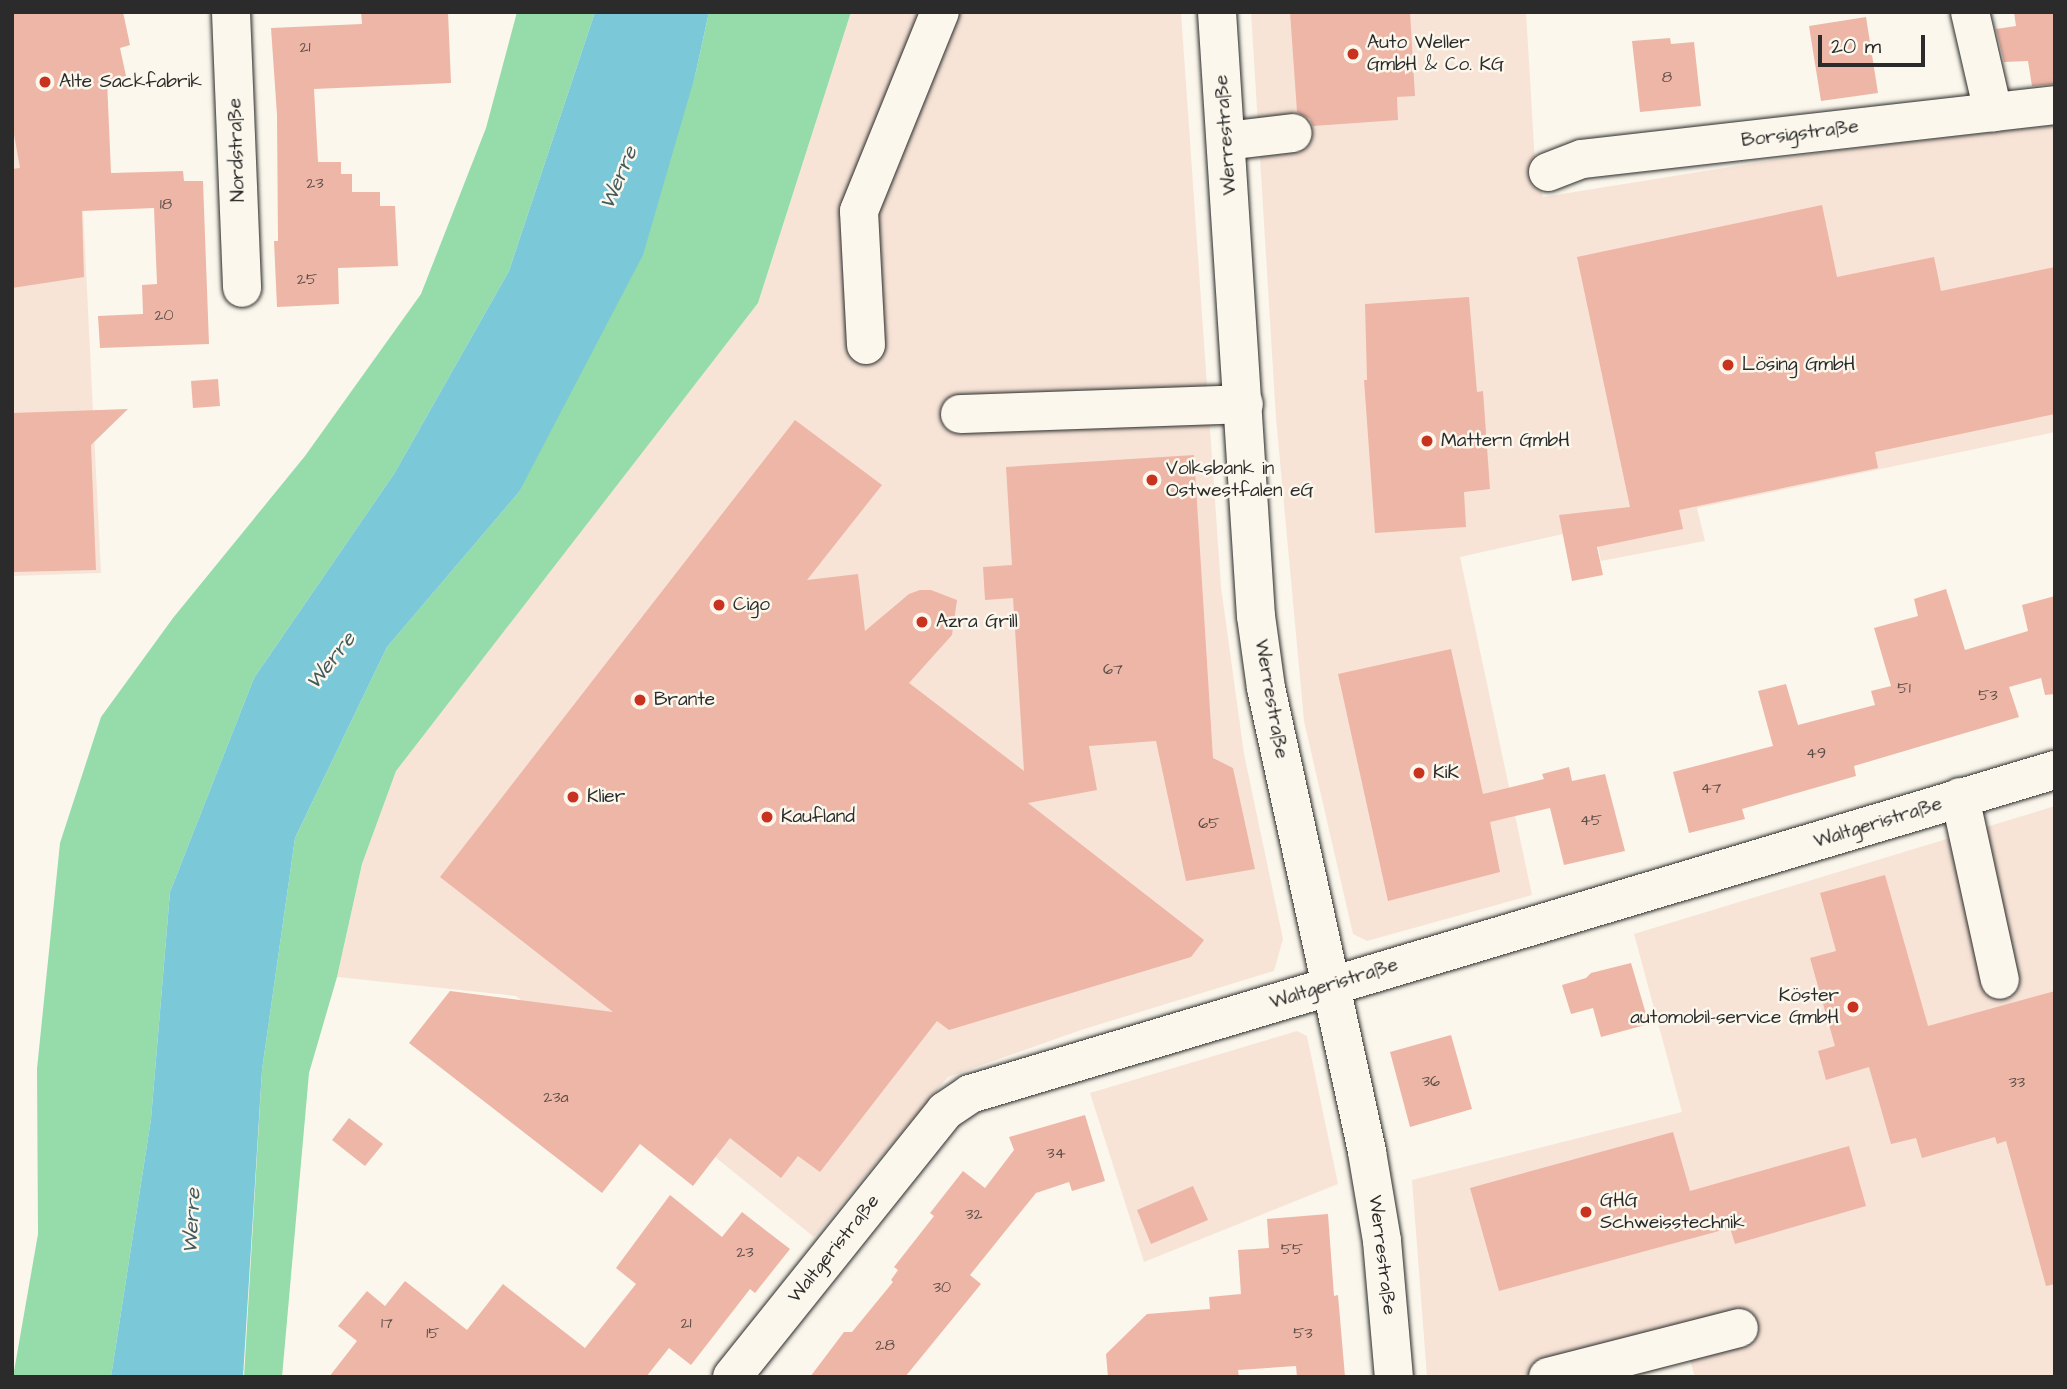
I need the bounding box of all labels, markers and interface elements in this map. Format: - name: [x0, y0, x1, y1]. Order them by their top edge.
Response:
- scale bar: [1822, 21, 1929, 65]
- place label: Auto Weller GmbH & Co. KG: [1367, 32, 1504, 76]
- text: 20 m: [1831, 32, 1881, 61]
- house number: 21: [299, 37, 311, 57]
- marker: Auto Weller GmbH & Co. KG: [1345, 46, 1361, 62]
- house number: 8: [1662, 67, 1672, 87]
- place label: Alte Sackfabrik: [59, 71, 202, 93]
- marker: Alte Sackfabrik: [37, 74, 53, 90]
- street label: Werrestraße: [1210, 74, 1242, 196]
- street label: Nordstraße: [224, 98, 250, 202]
- street label: Borsigstraße: [1740, 115, 1860, 153]
- water label: Werre: [595, 143, 643, 213]
- house number: 23: [306, 173, 324, 193]
- house number: 18: [160, 194, 172, 214]
- house number: 25: [297, 269, 317, 289]
- house number: 20: [154, 305, 174, 325]
- place label: Lösing GmbH: [1742, 354, 1855, 376]
- marker: Lösing GmbH: [1720, 357, 1736, 373]
- place label: Mattern GmbH: [1441, 430, 1570, 452]
- marker: Mattern GmbH: [1419, 433, 1435, 449]
- place label: Volksbank in Ostwestfalen eG: [1166, 458, 1314, 502]
- marker: Volksbank in Ostwestfalen eG: [1144, 472, 1160, 488]
- place label: Cigo: [733, 594, 770, 616]
- marker: Cigo: [711, 597, 727, 613]
- place label: Azra Grill: [936, 611, 1018, 633]
- marker: Azra Grill: [914, 614, 930, 630]
- water label: Werre: [301, 627, 361, 695]
- street label: Werrestraße: [1249, 638, 1293, 760]
- house number: 67: [1103, 659, 1123, 679]
- house number: 51: [1897, 678, 1911, 698]
- house number: 53: [1978, 685, 1998, 705]
- place label: Brante: [654, 689, 715, 711]
- marker: Brante: [632, 692, 648, 708]
- house number: 49: [1806, 743, 1826, 763]
- place label: KiK: [1433, 762, 1459, 784]
- marker: KiK: [1411, 765, 1427, 781]
- house number: 47: [1701, 778, 1721, 798]
- place label: Klier: [587, 786, 625, 808]
- marker: Klier: [565, 789, 581, 805]
- street label: Waltgeristraße: [1811, 793, 1945, 853]
- place label: Kaufland: [781, 806, 855, 828]
- marker: Kaufland: [759, 809, 775, 825]
- house number: 45: [1580, 810, 1602, 830]
- house number: 65: [1198, 813, 1220, 833]
- street label: Waltgeristraße: [1267, 954, 1401, 1014]
- place label: Köster automobil-service GmbH: [1630, 985, 1839, 1029]
- marker: Köster automobil-service GmbH: [1845, 999, 1861, 1015]
- house number: 36: [1422, 1071, 1440, 1091]
- house number: 33: [2009, 1072, 2025, 1092]
- house number: 23a: [543, 1087, 569, 1107]
- house number: 34: [1046, 1143, 1066, 1163]
- water label: Werre: [178, 1188, 206, 1254]
- street label: Waltgeristraße: [783, 1190, 885, 1308]
- place label: GHG Schweisstechnik: [1600, 1190, 1745, 1234]
- street label: Werrestraße: [1363, 1194, 1401, 1316]
- house number: 32: [965, 1204, 983, 1224]
- marker: GHG Schweisstechnik: [1578, 1204, 1594, 1220]
- house number: 55: [1281, 1239, 1303, 1259]
- house number: 23: [736, 1242, 754, 1262]
- house number: 30: [933, 1277, 951, 1297]
- house number: 17: [381, 1313, 393, 1333]
- house number: 21: [680, 1313, 692, 1333]
- house number: 15: [426, 1323, 440, 1343]
- house number: 53: [1293, 1323, 1313, 1343]
- house number: 28: [875, 1335, 895, 1355]

